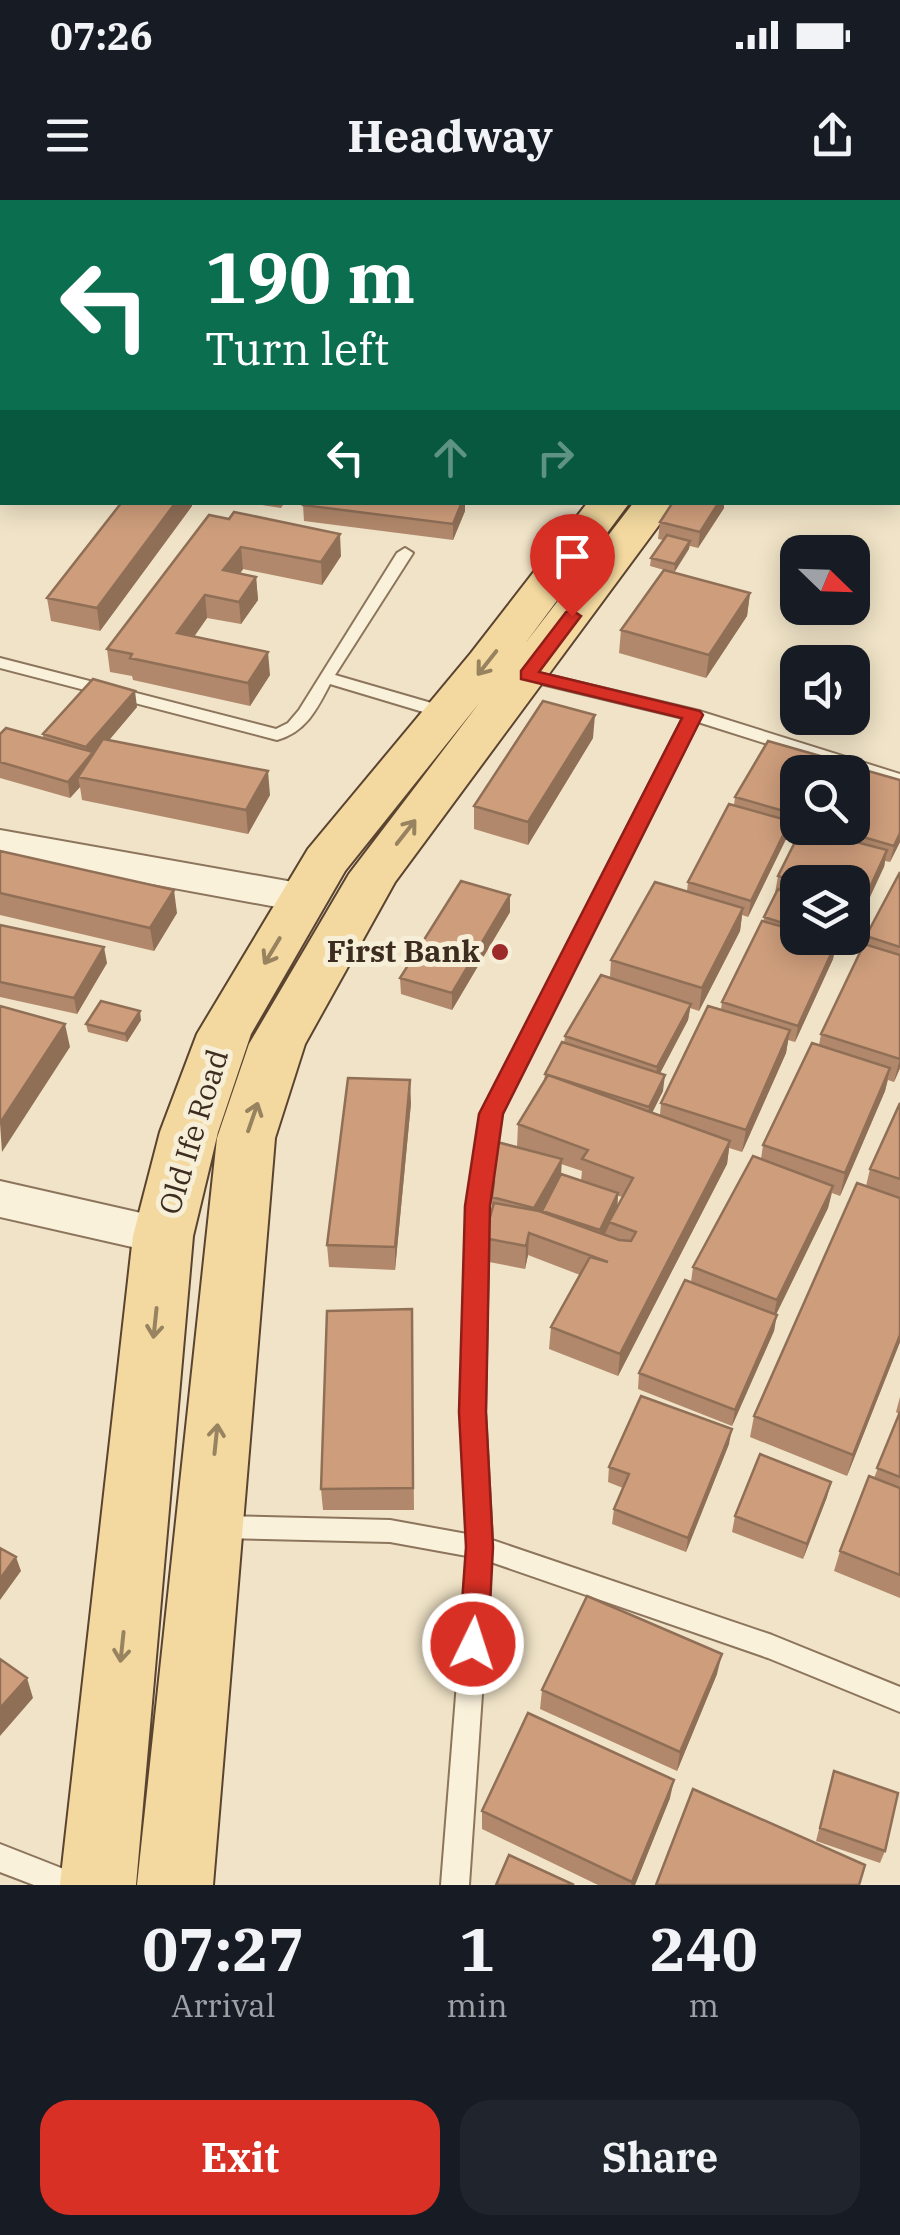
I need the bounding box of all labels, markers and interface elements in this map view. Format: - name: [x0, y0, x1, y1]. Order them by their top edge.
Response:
- text: 07:26: [50, 11, 153, 60]
- text: Headway: [347, 106, 553, 164]
- icon: menu: [40, 108, 95, 163]
- icon: share: [805, 108, 860, 163]
- text: 190 m: [205, 231, 415, 322]
- icon: left: [40, 240, 170, 370]
- text: Turn left: [205, 319, 389, 377]
- icon: left: [318, 430, 373, 485]
- icon: ahead: [423, 430, 478, 485]
- icon: right: [528, 430, 583, 485]
- pin: [530, 514, 615, 617]
- icon: arrive: [545, 529, 600, 584]
- north arrow: [780, 535, 870, 625]
- map controls: [780, 535, 870, 955]
- button: sound: [780, 645, 870, 735]
- one-way arrow: [477, 649, 498, 676]
- button: search: [780, 755, 870, 845]
- one-way arrow: [394, 820, 416, 846]
- button: layers: [780, 865, 870, 955]
- place label: First Bank: [327, 931, 480, 970]
- one-way arrow: [262, 936, 282, 965]
- marker: First Bank: [489, 941, 511, 963]
- street label: Old Ife Road: [149, 1044, 236, 1219]
- one-way arrow: [245, 1102, 263, 1133]
- one-way arrow: [145, 1307, 164, 1339]
- one-way arrow: [207, 1424, 226, 1456]
- position arrow: [421, 1592, 525, 1696]
- one-way arrow: [112, 1630, 131, 1662]
- text: 07:27: [142, 1909, 304, 1988]
- text: 1: [459, 1909, 495, 1988]
- text: 240: [650, 1909, 758, 1988]
- text: Arrival: [171, 1984, 275, 2026]
- text: min: [447, 1984, 508, 2026]
- text: m: [689, 1984, 719, 2026]
- button: Exit: [40, 2100, 440, 2215]
- button: Share: [460, 2100, 860, 2215]

